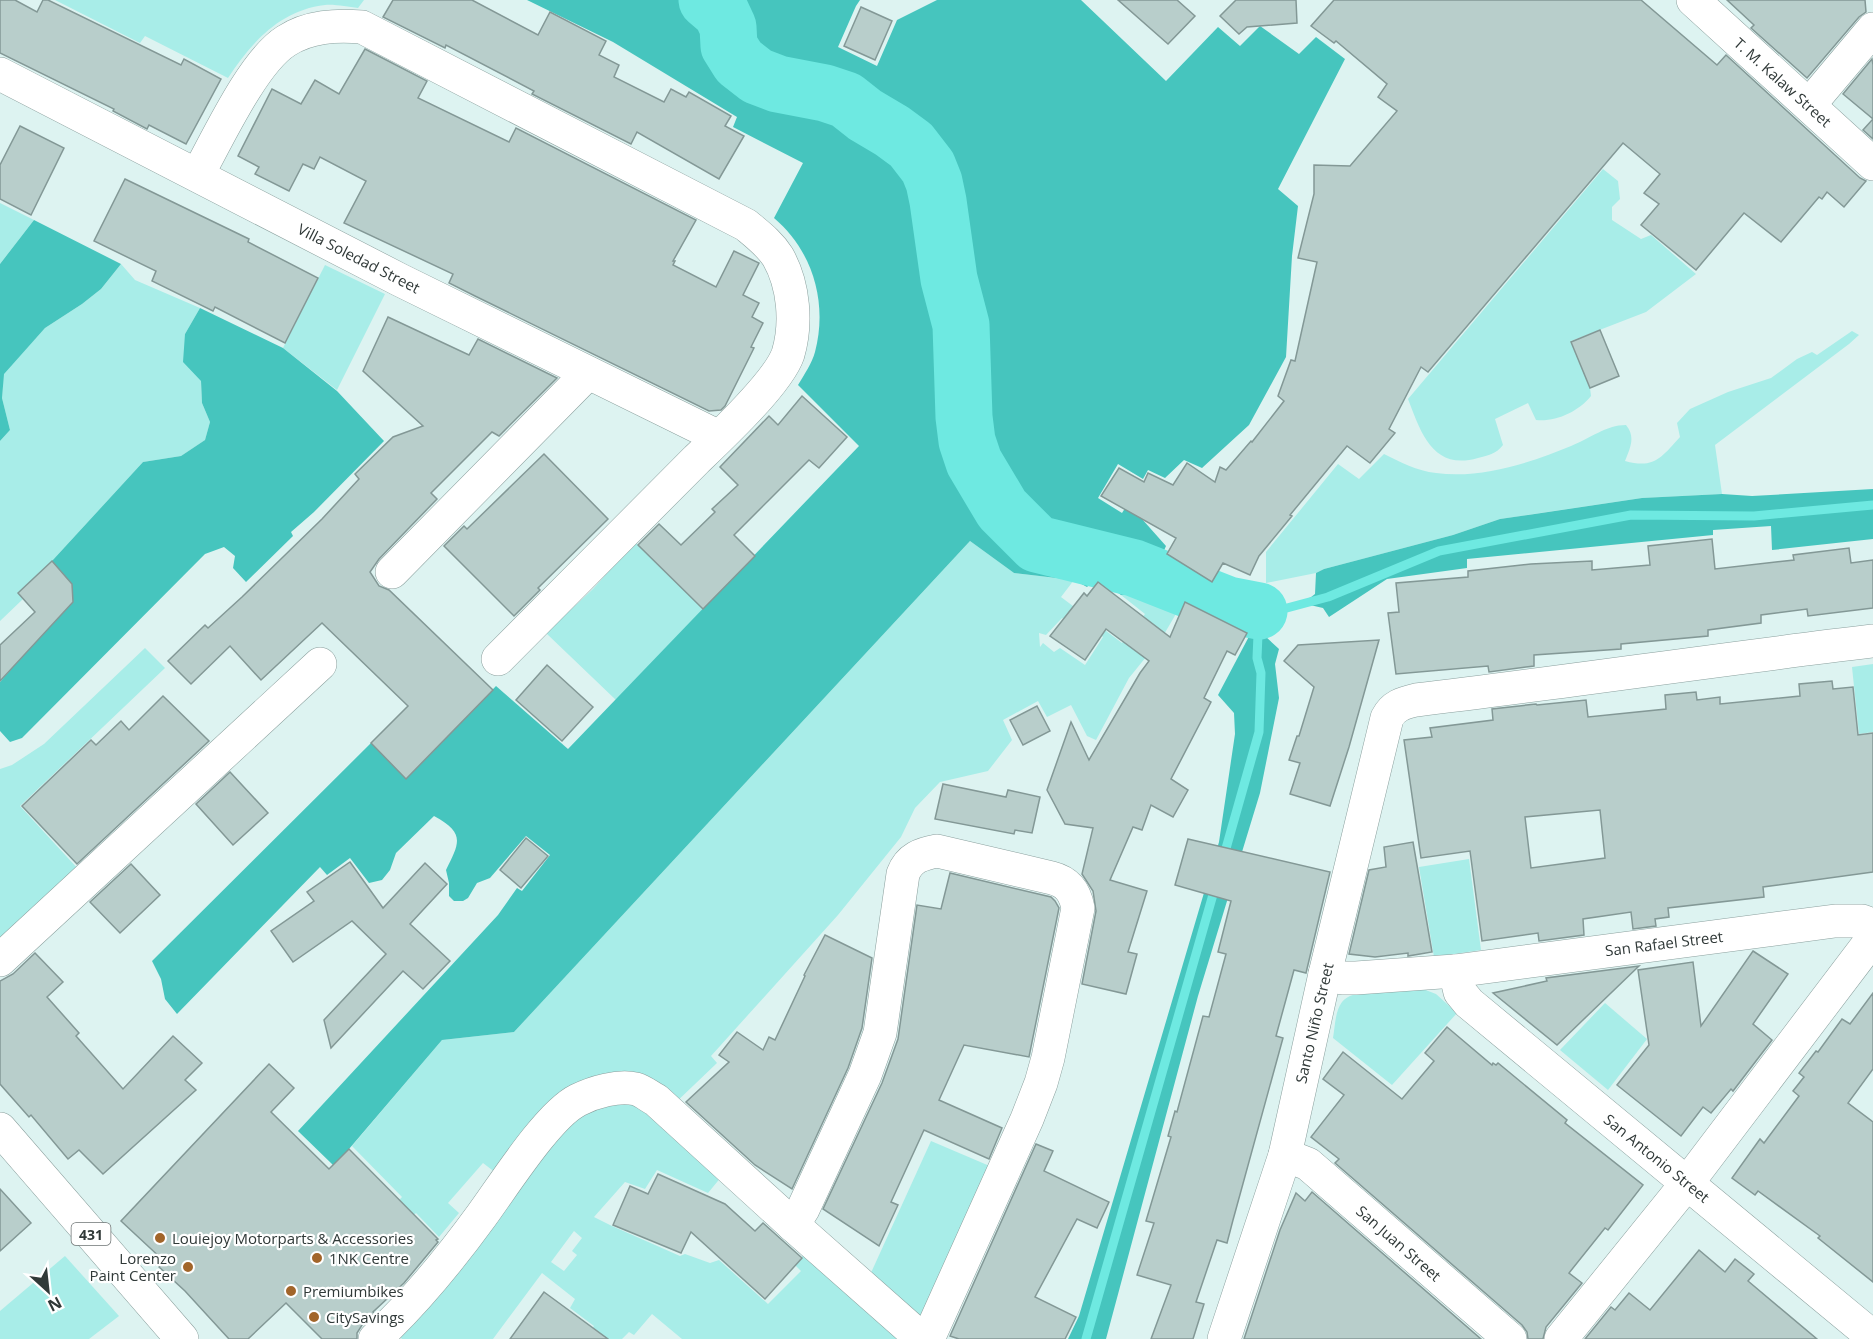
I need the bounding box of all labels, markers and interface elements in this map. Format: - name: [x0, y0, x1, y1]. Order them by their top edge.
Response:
- street label: T. M. Kalaw Street: [1730, 33, 1836, 131]
- street label: Villa Soledad Street: [295, 219, 423, 297]
- street label: San Rafael Street: [1604, 926, 1724, 960]
- street label: Santo Niño Street: [1290, 961, 1338, 1085]
- street label: San Antonio Street: [1600, 1109, 1714, 1207]
- street label: San Juan Street: [1352, 1201, 1446, 1285]
- road number: 431: [72, 1223, 110, 1245]
- place label: Louiejoy Motorparts & Accessories: [172, 1228, 413, 1248]
- marker: Louiejoy Motorparts & Accessories: [153, 1231, 167, 1245]
- place label: Lorenzo Paint Center: [89, 1248, 176, 1285]
- place label: 1NK Centre: [329, 1248, 409, 1268]
- marker: 1NK Centre: [310, 1251, 324, 1265]
- marker: Lorenzo Paint Center: [181, 1260, 195, 1274]
- north arrow: [18, 1261, 78, 1321]
- place label: Premiumbikes: [303, 1281, 404, 1301]
- marker: Premiumbikes: [284, 1284, 298, 1298]
- text: N: [44, 1292, 66, 1317]
- place label: CitySavings: [326, 1307, 404, 1327]
- marker: CitySavings: [307, 1310, 321, 1324]

